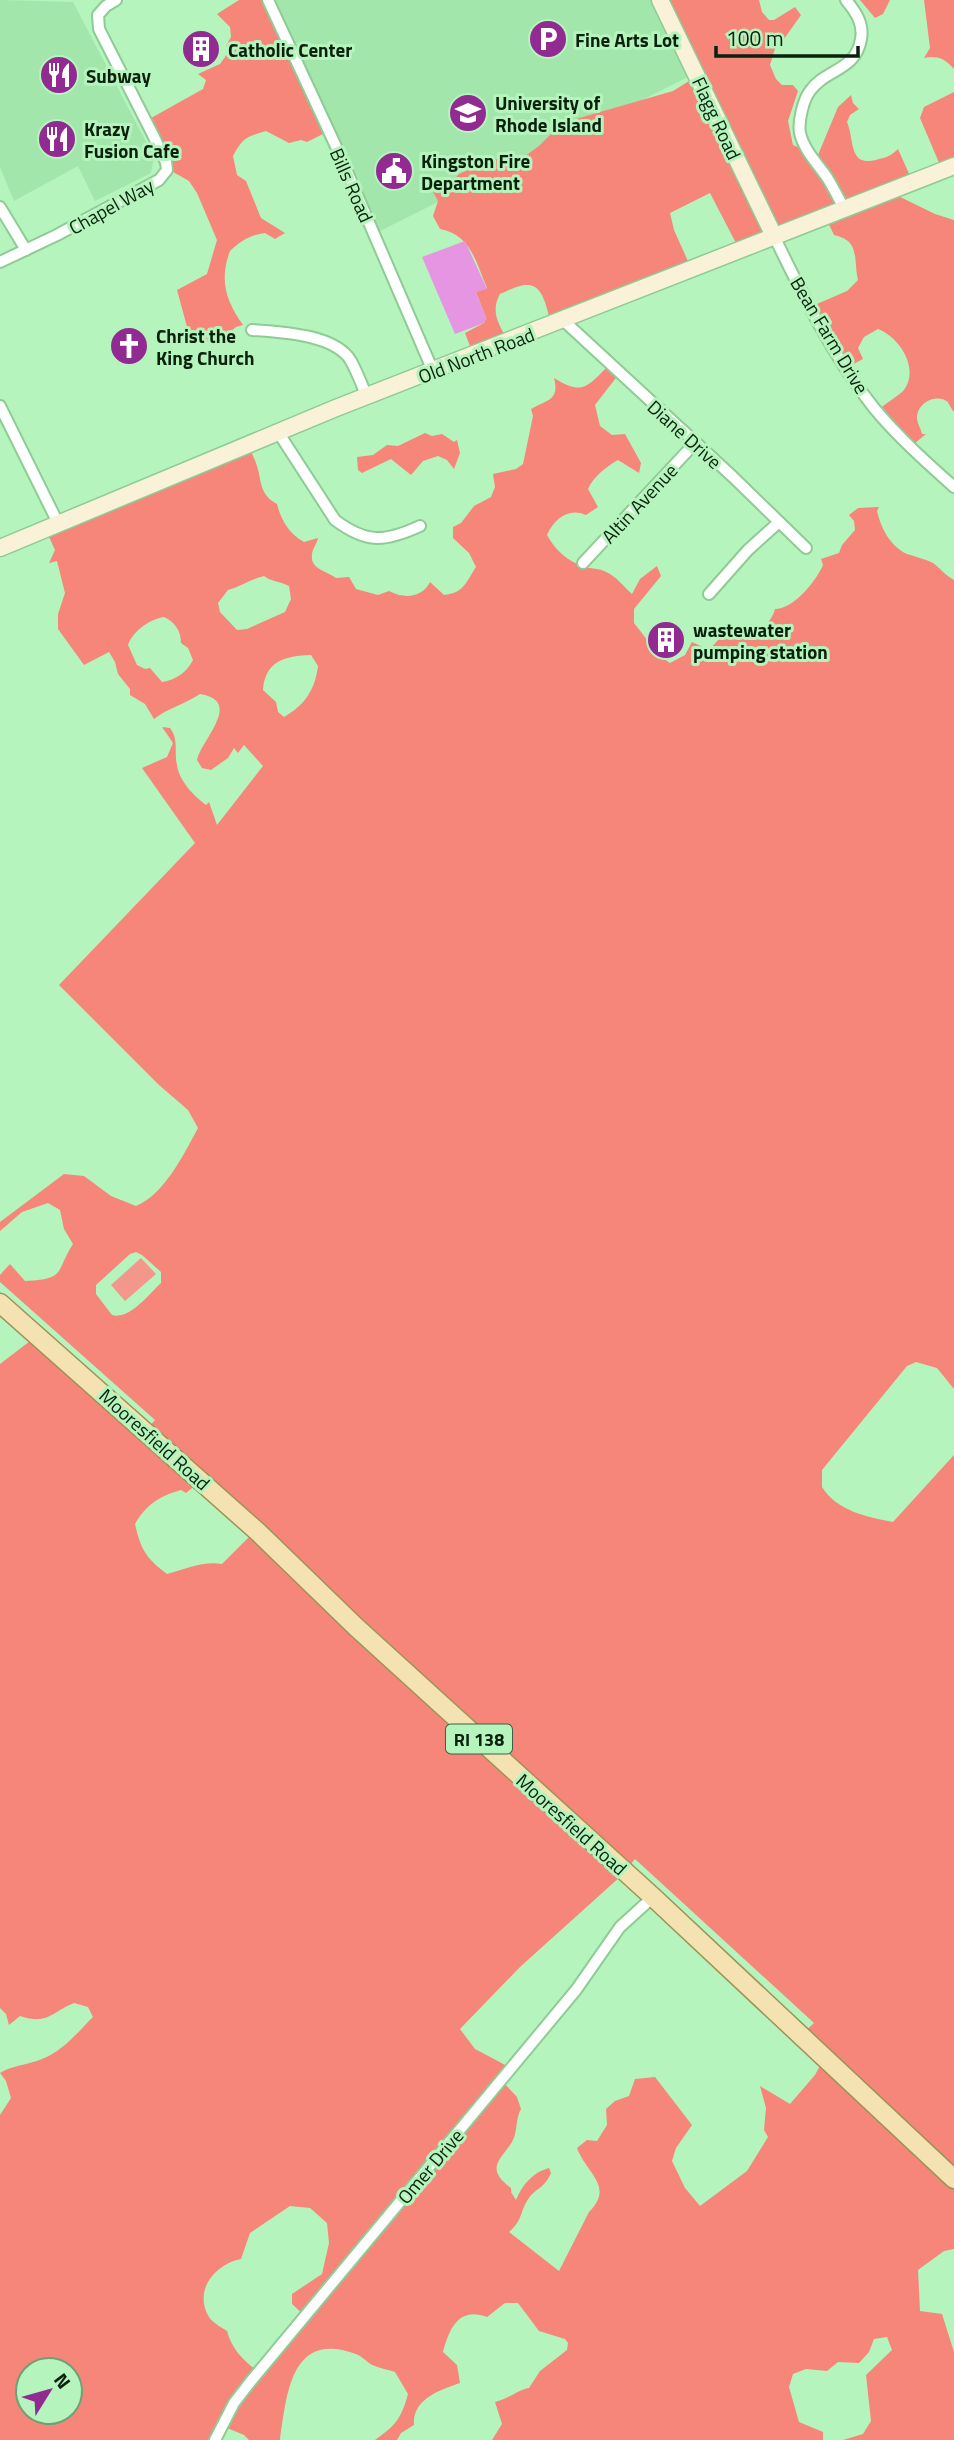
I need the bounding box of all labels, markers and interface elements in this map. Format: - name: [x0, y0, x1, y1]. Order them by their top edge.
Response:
- scale bar: [716, 14, 858, 58]
- parking icon: Fine Arts Lot: [527, 18, 569, 60]
- text: 100 m: [726, 22, 783, 54]
- place label: Fine Arts Lot: [575, 25, 679, 54]
- building icon: Catholic Center: [180, 28, 222, 70]
- place label: Catholic Center: [228, 35, 352, 64]
- restaurant icon: Subway: [38, 54, 80, 96]
- place label: Subway: [86, 61, 151, 90]
- street label: Flagg Road: [685, 72, 749, 164]
- place label: University of Rhode Island: [495, 88, 602, 139]
- school or university icon: University of Rhode Island: [447, 92, 489, 134]
- place label: Krazy Fusion Cafe: [84, 114, 180, 165]
- restaurant icon: Krazy Fusion Cafe: [36, 118, 78, 160]
- street label: Bills Road: [323, 143, 381, 227]
- place label: Kingston Fire Department: [421, 146, 531, 197]
- public building icon: Kingston Fire Department: [373, 150, 415, 192]
- street label: Chapel Way: [63, 171, 159, 241]
- street label: Bean Farm Drive: [784, 271, 876, 399]
- street label: Old North Road: [414, 319, 538, 391]
- place label: Christ the King Church: [156, 321, 254, 372]
- church icon: Christ the King Church: [108, 325, 150, 367]
- street label: Diane Drive: [641, 393, 729, 475]
- street label: Altin Avenue: [594, 456, 684, 550]
- place label: wastewater pumping station: [693, 615, 828, 666]
- building icon: wastewater pumping station: [645, 619, 687, 661]
- street label: Mooresfield Road: [93, 1381, 217, 1497]
- road number: RI 138: [446, 1724, 512, 1754]
- street label: Mooresfield Road: [510, 1766, 634, 1882]
- street label: Omer Drive: [390, 2122, 470, 2210]
- north arrow: [14, 2356, 84, 2426]
- text: N: [47, 2366, 79, 2394]

